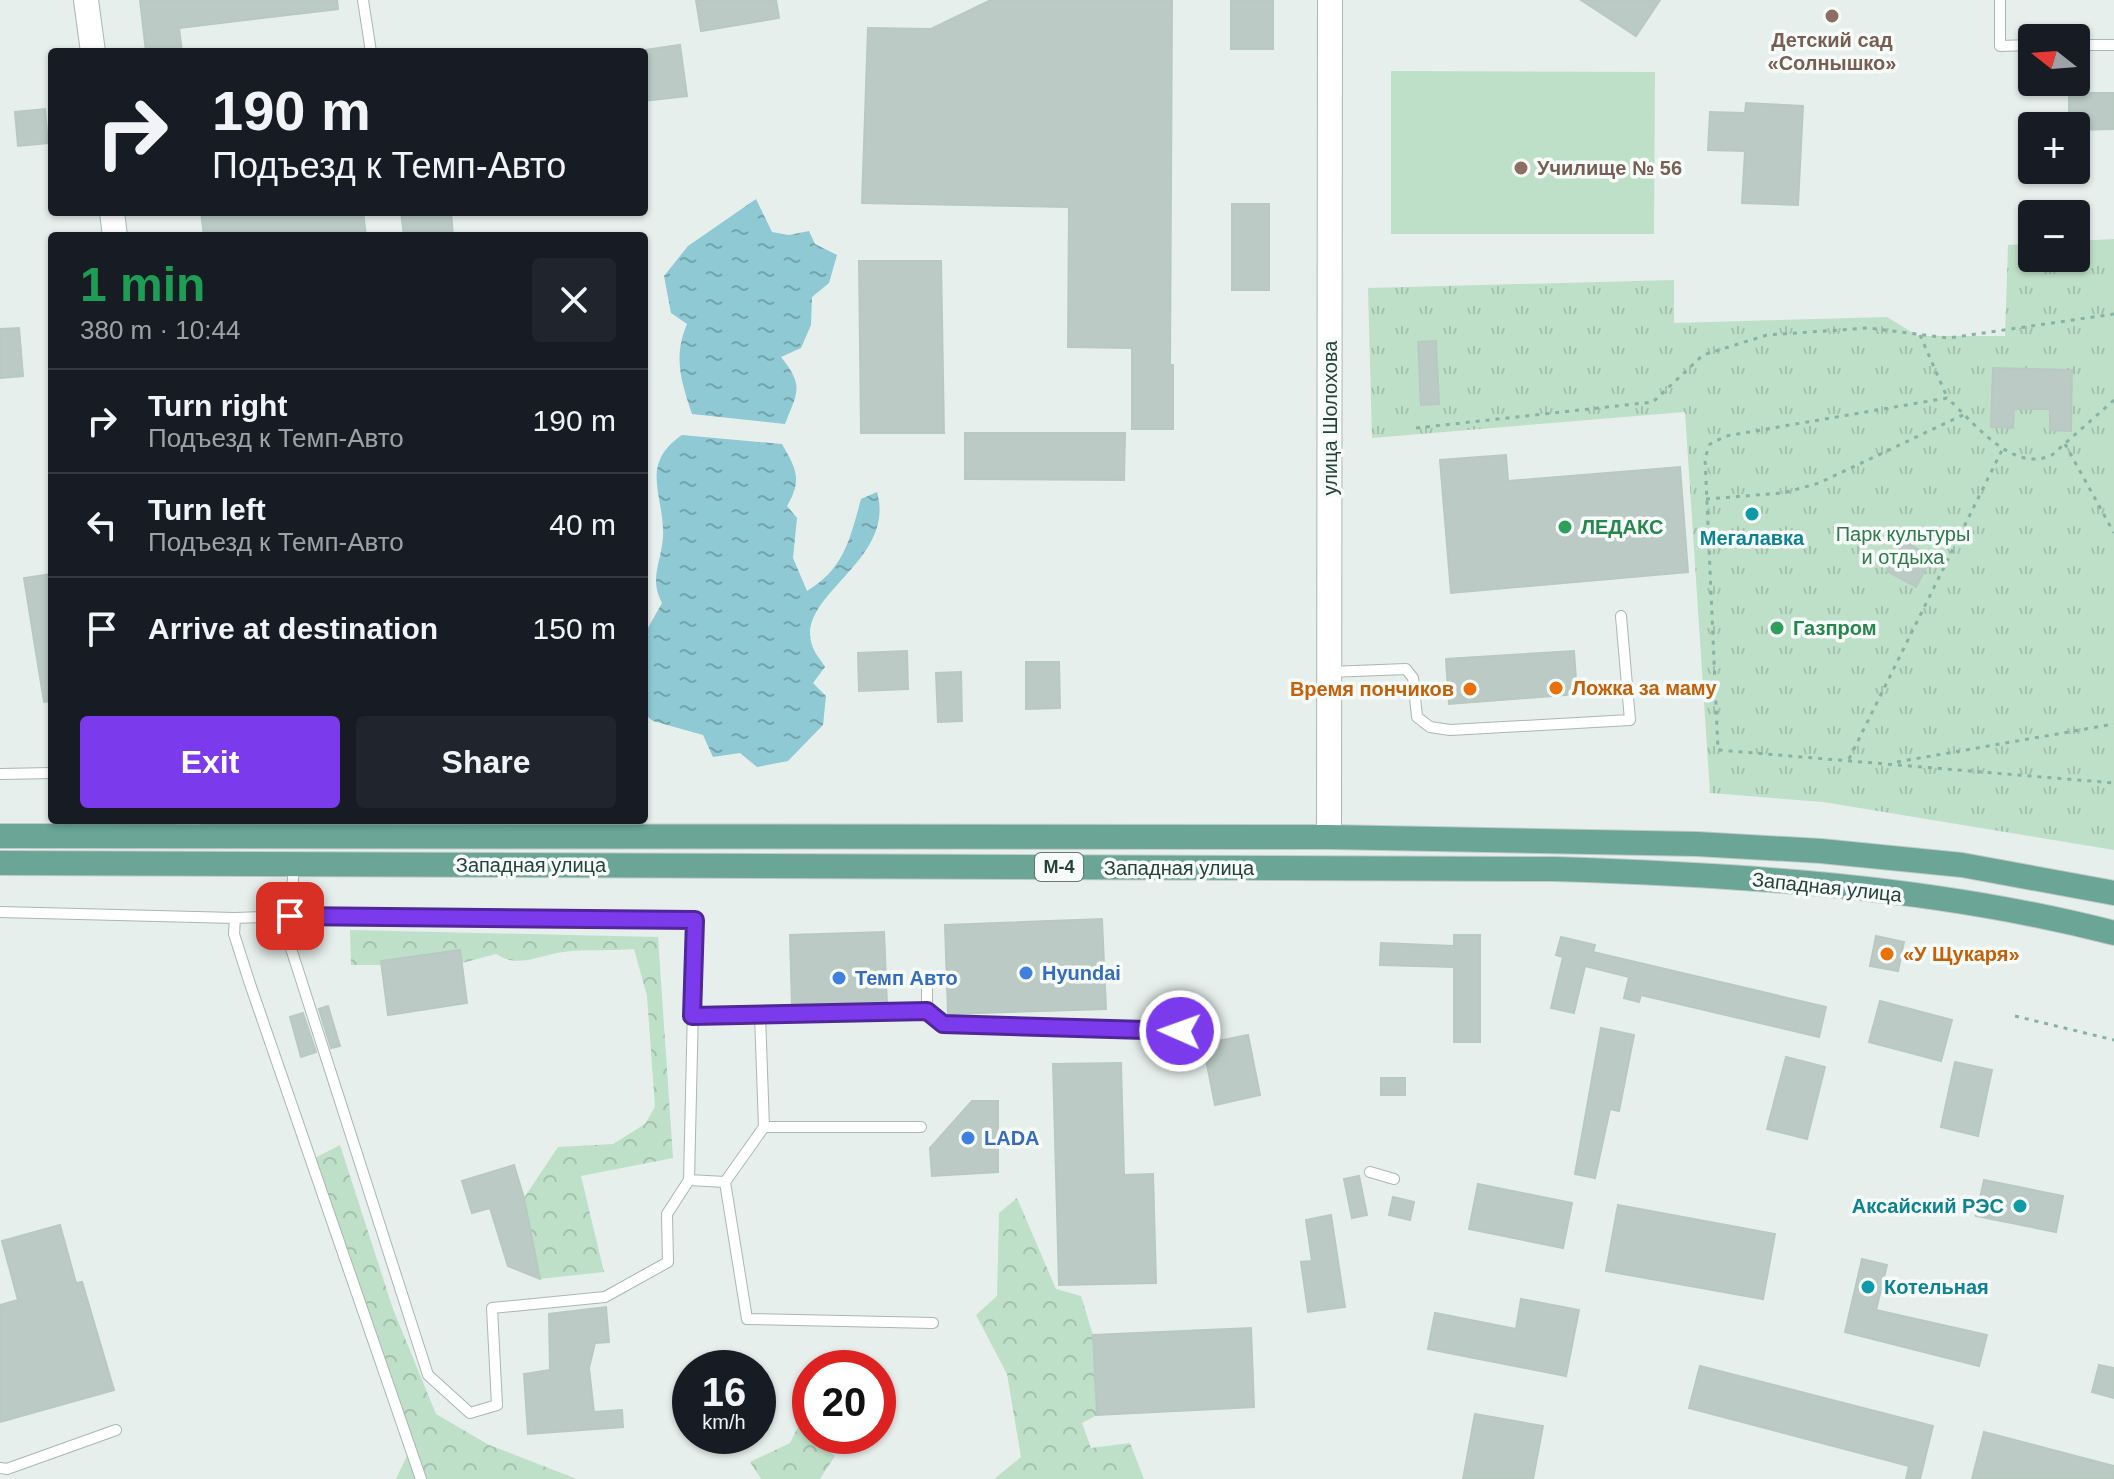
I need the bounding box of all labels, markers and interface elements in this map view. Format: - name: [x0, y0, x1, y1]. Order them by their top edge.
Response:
- marker: Детский сад «Солнышко»: [1823, 7, 1841, 25]
- north arrow: [2018, 24, 2090, 96]
- map controls: [2018, 24, 2090, 272]
- place label: Детский сад «Солнышко»: [1768, 29, 1896, 74]
- text: 190 m: [212, 79, 371, 142]
- icon: right: [80, 80, 184, 184]
- button: +: [2018, 112, 2090, 184]
- text: Подъезд к Темп-Авто: [212, 145, 566, 186]
- place label: Училище № 56: [1537, 157, 1682, 179]
- marker: Училище № 56: [1512, 159, 1530, 177]
- button: −: [2018, 200, 2090, 272]
- text: 1 min: [80, 258, 205, 311]
- button: close: [532, 258, 616, 342]
- text: 380 m · 10:44: [80, 315, 240, 345]
- street label: улица Шолохова: [1319, 340, 1341, 495]
- text: Turn right: [148, 389, 287, 422]
- icon: right: [80, 399, 124, 443]
- text: 190 m: [533, 404, 616, 437]
- text: Подъезд к Темп-Авто: [148, 423, 404, 453]
- text: Turn left: [148, 493, 266, 526]
- icon: left: [80, 503, 124, 547]
- marker: Мегалавка: [1743, 505, 1761, 523]
- text: 40 m: [549, 508, 616, 541]
- place label: ЛЕДАКС: [1581, 516, 1663, 538]
- marker: ЛЕДАКС: [1556, 518, 1574, 536]
- park label: Парк культуры и отдыха: [1836, 523, 1970, 568]
- text: Подъезд к Темп-Авто: [148, 527, 404, 557]
- place label: Мегалавка: [1700, 527, 1805, 549]
- icon: arrive: [80, 607, 124, 651]
- text: Arrive at destination: [148, 612, 438, 645]
- text: 150 m: [533, 612, 616, 645]
- place label: Газпром: [1793, 617, 1876, 639]
- marker: Газпром: [1768, 619, 1786, 637]
- place label: Ложка за маму: [1572, 677, 1717, 699]
- place label: Время пончиков: [1290, 678, 1454, 700]
- marker: Ложка за маму: [1547, 679, 1565, 697]
- marker: Время пончиков: [1461, 680, 1479, 698]
- button: Exit: [80, 716, 340, 808]
- button: Share: [356, 716, 616, 808]
- road number: М-4: [1035, 853, 1083, 881]
- street label: Западная улица: [456, 854, 607, 876]
- street label: Западная улица: [1104, 857, 1255, 879]
- street label: Западная улица: [1751, 868, 1904, 906]
- pin: [256, 882, 324, 950]
- icon: arrive: [268, 894, 312, 938]
- place label: «У Щукаря»: [1903, 943, 2020, 965]
- marker: «У Щукаря»: [1878, 945, 1896, 963]
- place label: Hyundai: [1042, 962, 1121, 984]
- marker: Hyundai: [1017, 964, 1035, 982]
- place label: Темп Авто: [855, 967, 958, 989]
- marker: Темп Авто: [830, 969, 848, 987]
- position arrow: [1138, 989, 1222, 1073]
- place label: LADA: [984, 1127, 1040, 1149]
- marker: LADA: [959, 1129, 977, 1147]
- place label: Аксайский РЭС: [1852, 1195, 2004, 1217]
- marker: Аксайский РЭС: [2011, 1197, 2029, 1215]
- place label: Котельная: [1884, 1276, 1989, 1298]
- marker: Котельная: [1859, 1278, 1877, 1296]
- speed limit sign: 20: [792, 1350, 896, 1454]
- text: 16: [702, 1370, 746, 1414]
- text: km/h: [702, 1411, 746, 1433]

